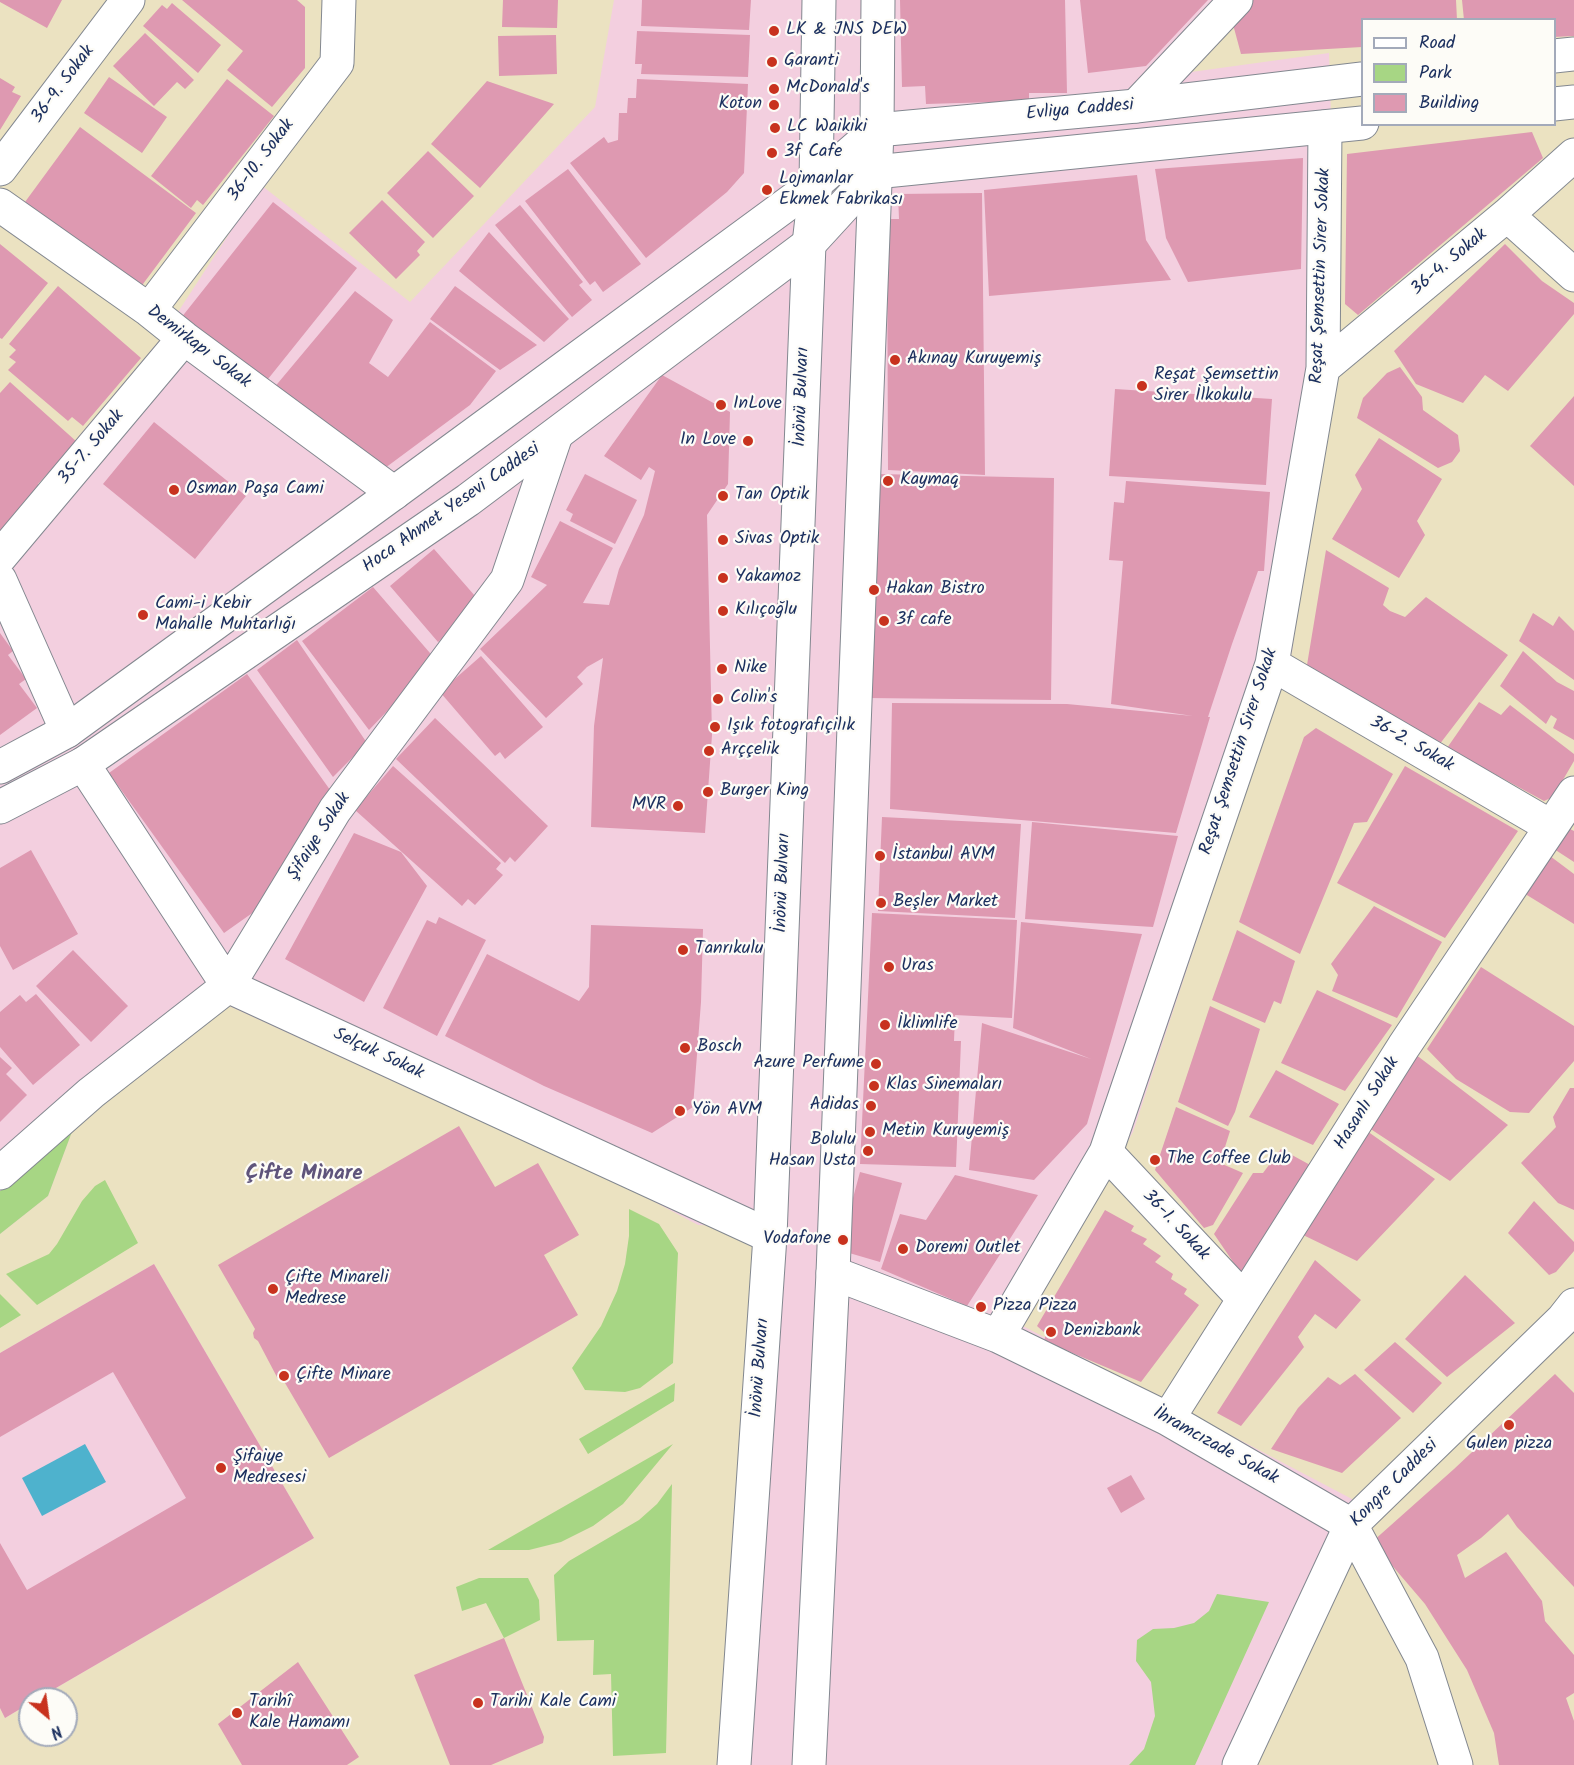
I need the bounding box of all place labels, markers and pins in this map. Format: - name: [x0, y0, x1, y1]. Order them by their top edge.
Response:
- place label: LK & JNS DEW: [786, 20, 907, 42]
- marker: LK & JNS DEW: [767, 24, 781, 38]
- place label: Garanti: [784, 51, 839, 73]
- marker: Garanti: [765, 55, 779, 69]
- place label: McDonald's: [786, 78, 870, 100]
- marker: McDonald's: [767, 82, 781, 96]
- place label: Koton: [718, 94, 762, 116]
- marker: Koton: [767, 98, 781, 112]
- place label: LC Waikiki: [787, 117, 867, 139]
- marker: LC Waikiki: [768, 121, 782, 135]
- place label: 3f Cafe: [784, 142, 842, 164]
- marker: 3f Cafe: [765, 146, 779, 160]
- place label: Lojmanlar Ekmek Fabrikası: [779, 169, 903, 212]
- marker: Lojmanlar Ekmek Fabrikası: [760, 183, 774, 197]
- place label: Akınay Kuruyemiş: [907, 349, 1041, 371]
- marker: Akınay Kuruyemiş: [888, 353, 902, 367]
- place label: Reşat Şemsettin Sirer İlkokulu: [1154, 365, 1279, 407]
- marker: Reşat Şemsettin Sirer İlkokulu: [1135, 379, 1149, 393]
- place label: InLove: [733, 394, 782, 416]
- marker: InLove: [714, 398, 728, 412]
- place label: In Love: [680, 430, 736, 452]
- marker: In Love: [741, 434, 755, 448]
- place label: Kaymaq: [900, 470, 959, 492]
- marker: Kaymaq: [881, 474, 895, 488]
- place label: Osman Paşa Cami: [186, 479, 324, 501]
- marker: Osman Paşa Cami: [167, 483, 181, 497]
- place label: Tan Optik: [735, 485, 809, 507]
- marker: Tan Optik: [716, 489, 730, 503]
- place label: Sivas Optik: [735, 529, 819, 551]
- marker: Sivas Optik: [716, 533, 730, 547]
- place label: Yakamoz: [735, 567, 801, 589]
- marker: Yakamoz: [716, 571, 730, 585]
- place label: Hakan Bistro: [886, 579, 985, 601]
- marker: Hakan Bistro: [867, 583, 881, 597]
- place label: Cami-i Kebir Mahalle Muhtarlığı: [155, 594, 296, 636]
- place label: Kılıçoğlu: [735, 600, 797, 622]
- marker: Kılıçoğlu: [716, 604, 730, 618]
- marker: Cami-i Kebir Mahalle Muhtarlığı: [136, 608, 150, 622]
- place label: 3f cafe: [896, 610, 952, 632]
- marker: 3f cafe: [877, 614, 891, 628]
- place label: Nike: [734, 658, 767, 680]
- marker: Nike: [715, 662, 729, 676]
- place label: Colin's: [730, 688, 778, 710]
- marker: Colin's: [711, 692, 725, 706]
- place label: Işık fotografıçilık: [727, 716, 855, 738]
- marker: Işık fotografıçilık: [708, 720, 722, 734]
- place label: Arççelik: [721, 740, 779, 762]
- marker: Arççelik: [702, 744, 716, 758]
- place label: Burger King: [720, 781, 809, 803]
- marker: Burger King: [701, 785, 715, 799]
- place label: MVR: [632, 795, 666, 817]
- marker: MVR: [671, 799, 685, 813]
- place label: İstanbul AVM: [892, 845, 995, 867]
- marker: İstanbul AVM: [873, 849, 887, 863]
- place label: Beşler Market: [893, 892, 998, 914]
- marker: Beşler Market: [874, 896, 888, 910]
- place label: Tanrıkulu: [695, 939, 763, 961]
- marker: Tanrıkulu: [676, 943, 690, 957]
- place label: Uras: [901, 956, 934, 978]
- marker: Uras: [882, 960, 896, 974]
- place label: İklimlife: [897, 1014, 958, 1036]
- marker: İklimlife: [878, 1018, 892, 1032]
- place label: Bosch: [697, 1037, 742, 1059]
- marker: Bosch: [678, 1041, 692, 1055]
- place label: Azure Perfume: [754, 1053, 864, 1075]
- marker: Azure Perfume: [869, 1057, 883, 1071]
- place label: Klas Sinemaları: [886, 1075, 1002, 1097]
- marker: Klas Sinemaları: [867, 1079, 881, 1093]
- place label: Adidas: [810, 1095, 859, 1117]
- marker: Adidas: [864, 1099, 878, 1113]
- place label: Yön AVM: [692, 1100, 762, 1122]
- marker: Yön AVM: [673, 1104, 687, 1118]
- place label: Metin Kuruyemiş: [882, 1121, 1009, 1143]
- marker: Metin Kuruyemiş: [863, 1125, 877, 1139]
- place label: Bolulu Hasan Usta: [769, 1130, 856, 1172]
- marker: Bolulu Hasan Usta: [861, 1144, 875, 1158]
- place label: The Coffee Club: [1167, 1149, 1291, 1171]
- marker: The Coffee Club: [1148, 1153, 1162, 1167]
- place label: Vodafone: [763, 1229, 831, 1251]
- marker: Vodafone: [836, 1233, 850, 1247]
- place label: Doremi Outlet: [915, 1238, 1021, 1260]
- marker: Doremi Outlet: [896, 1242, 910, 1256]
- place label: Çifte Minareli Medrese: [285, 1268, 388, 1310]
- marker: Çifte Minareli Medrese: [266, 1282, 280, 1296]
- place label: Pizza Pizza: [993, 1296, 1077, 1318]
- marker: Pizza Pizza: [974, 1300, 988, 1314]
- place label: Denizbank: [1063, 1321, 1140, 1343]
- marker: Denizbank: [1044, 1325, 1058, 1339]
- place label: Çifte Minare: [296, 1365, 391, 1387]
- marker: Çifte Minare: [277, 1369, 291, 1383]
- marker: Gulen pizza: [1502, 1418, 1516, 1432]
- place label: Gulen pizza: [1466, 1434, 1552, 1456]
- place label: Şifaiye Medresesi: [233, 1447, 306, 1490]
- marker: Şifaiye Medresesi: [214, 1461, 228, 1475]
- place label: Tarihî Kale Hamamı: [249, 1692, 350, 1734]
- place label: Tarihi Kale Cami: [490, 1692, 616, 1714]
- marker: Tarihi Kale Cami: [471, 1696, 485, 1710]
- marker: Tarihî Kale Hamamı: [230, 1706, 244, 1720]

